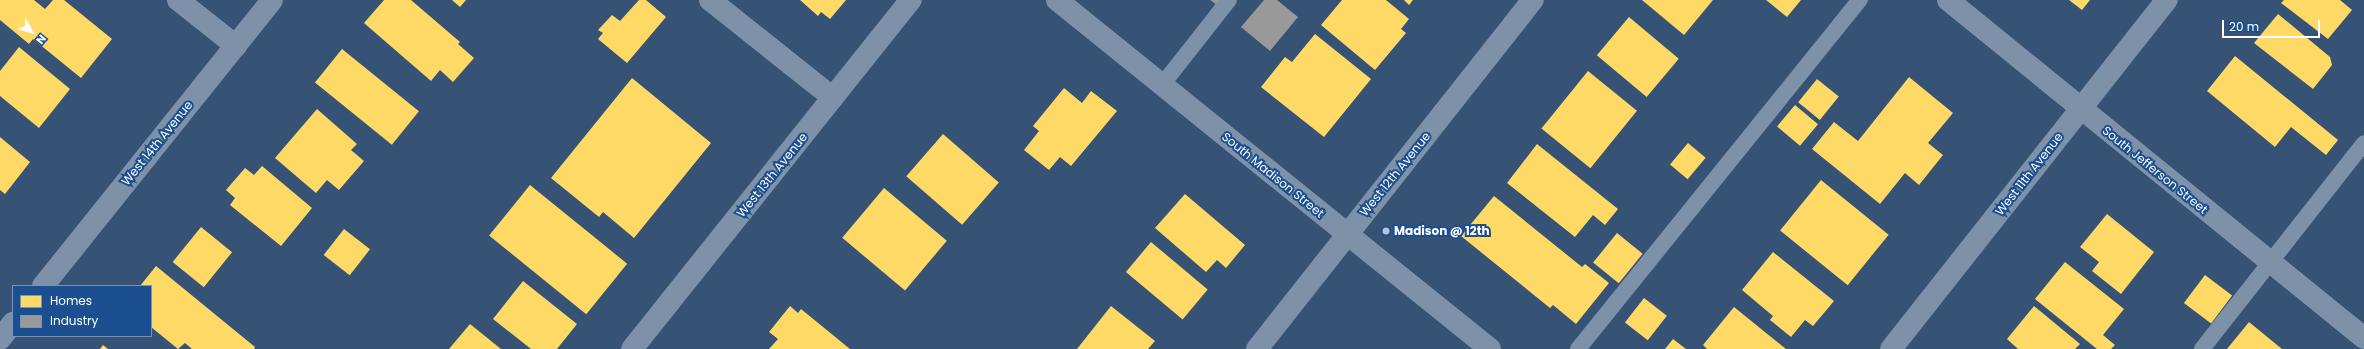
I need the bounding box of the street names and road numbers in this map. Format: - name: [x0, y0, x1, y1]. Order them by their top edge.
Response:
- street label: West 14th Avenue: [118, 98, 196, 188]
- street label: South Jefferson Street: [2099, 123, 2211, 217]
- street label: South Madison Street: [1219, 129, 1327, 221]
- street label: West 12th Avenue: [1357, 129, 1433, 219]
- street label: West 13th Avenue: [734, 130, 810, 220]
- street label: West 11th Avenue: [1992, 130, 2066, 218]

